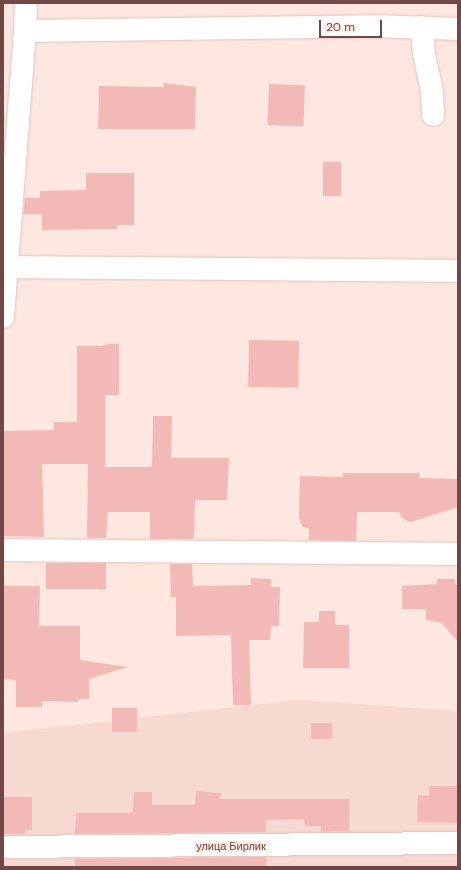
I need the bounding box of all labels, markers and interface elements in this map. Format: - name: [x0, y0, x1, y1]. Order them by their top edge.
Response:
- scale bar: [321, 12, 384, 38]
- text: 20 m: [326, 19, 355, 35]
- street label: улица Бирлик: [196, 839, 266, 853]

